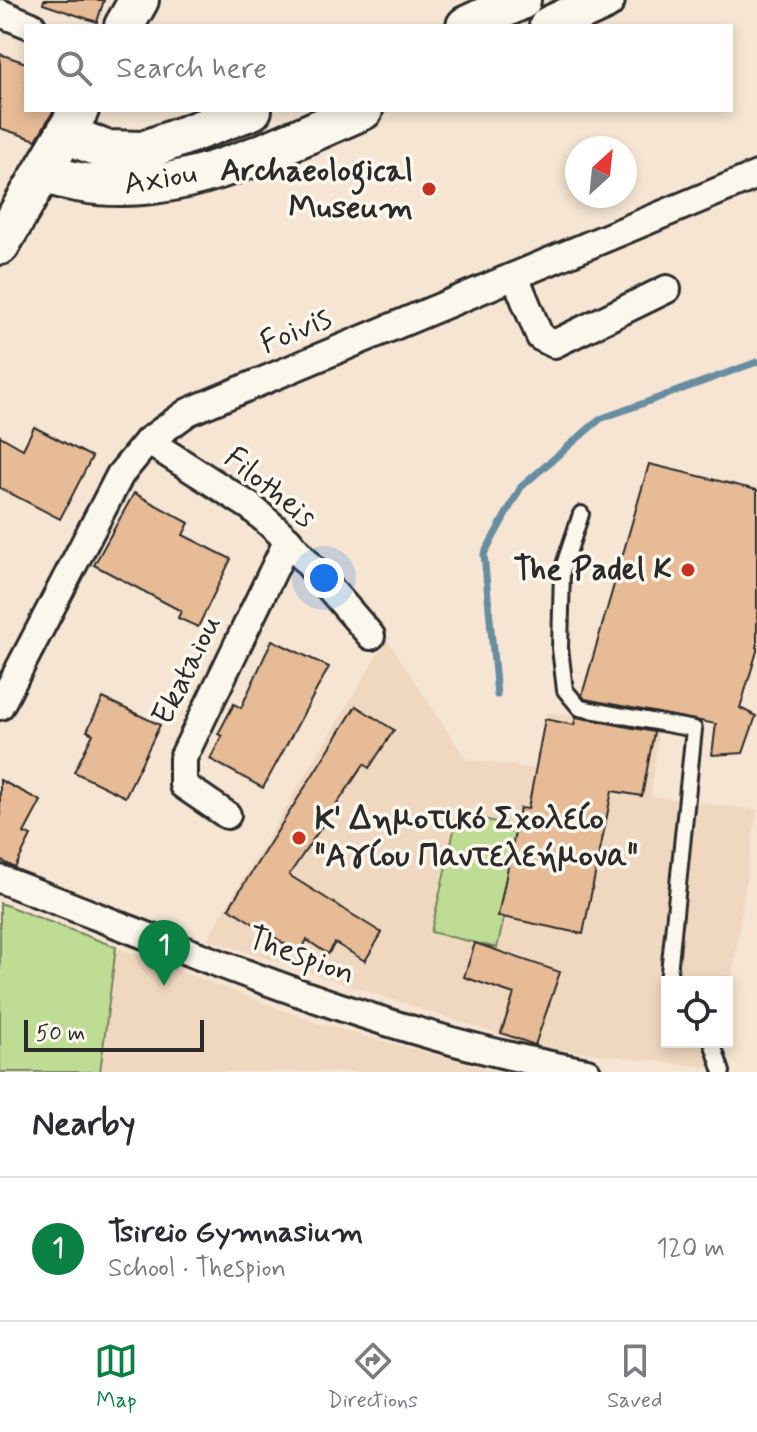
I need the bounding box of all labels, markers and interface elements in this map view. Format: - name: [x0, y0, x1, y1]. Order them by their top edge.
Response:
- search box: [24, 24, 733, 112]
- icon: search: [52, 46, 96, 90]
- text: Search here: [116, 49, 267, 88]
- north arrow: [565, 136, 637, 208]
- place label: Archaeological Museum: [220, 150, 413, 229]
- street label: Axiou: [120, 152, 200, 206]
- marker: Archaeological Museum: [420, 180, 438, 198]
- street label: Foivis: [254, 297, 338, 365]
- street label: Filotheis: [215, 438, 325, 538]
- place label: The Padel K: [514, 549, 672, 591]
- your location: [304, 558, 344, 598]
- marker: The Padel K: [679, 561, 697, 579]
- street label: Ekataiou: [142, 608, 232, 732]
- place label: Κ' Δημοτικό Σχολείο "Αγίου Παντελεήμονα": [315, 799, 638, 878]
- marker: Κ' Δημοτικό Σχολείο "Αγίου Παντελεήμονα": [290, 829, 308, 847]
- street label: Thespion: [241, 917, 361, 995]
- pin: 1: [138, 920, 190, 986]
- map controls: [661, 976, 733, 1048]
- button: locate: [661, 976, 733, 1048]
- scale bar: [24, 1016, 204, 1052]
- text: 50 m: [36, 1020, 85, 1048]
- text: Nearby: [32, 1102, 136, 1147]
- text: Tsireio Gymnasium: [108, 1213, 363, 1252]
- text: 1: [52, 1232, 64, 1266]
- text: 120 m: [656, 1232, 725, 1266]
- text: School · Thespion: [108, 1252, 286, 1286]
- tab: Map: [94, 1339, 138, 1415]
- tab: Directions: [327, 1339, 418, 1415]
- tab: Saved: [607, 1339, 662, 1415]

